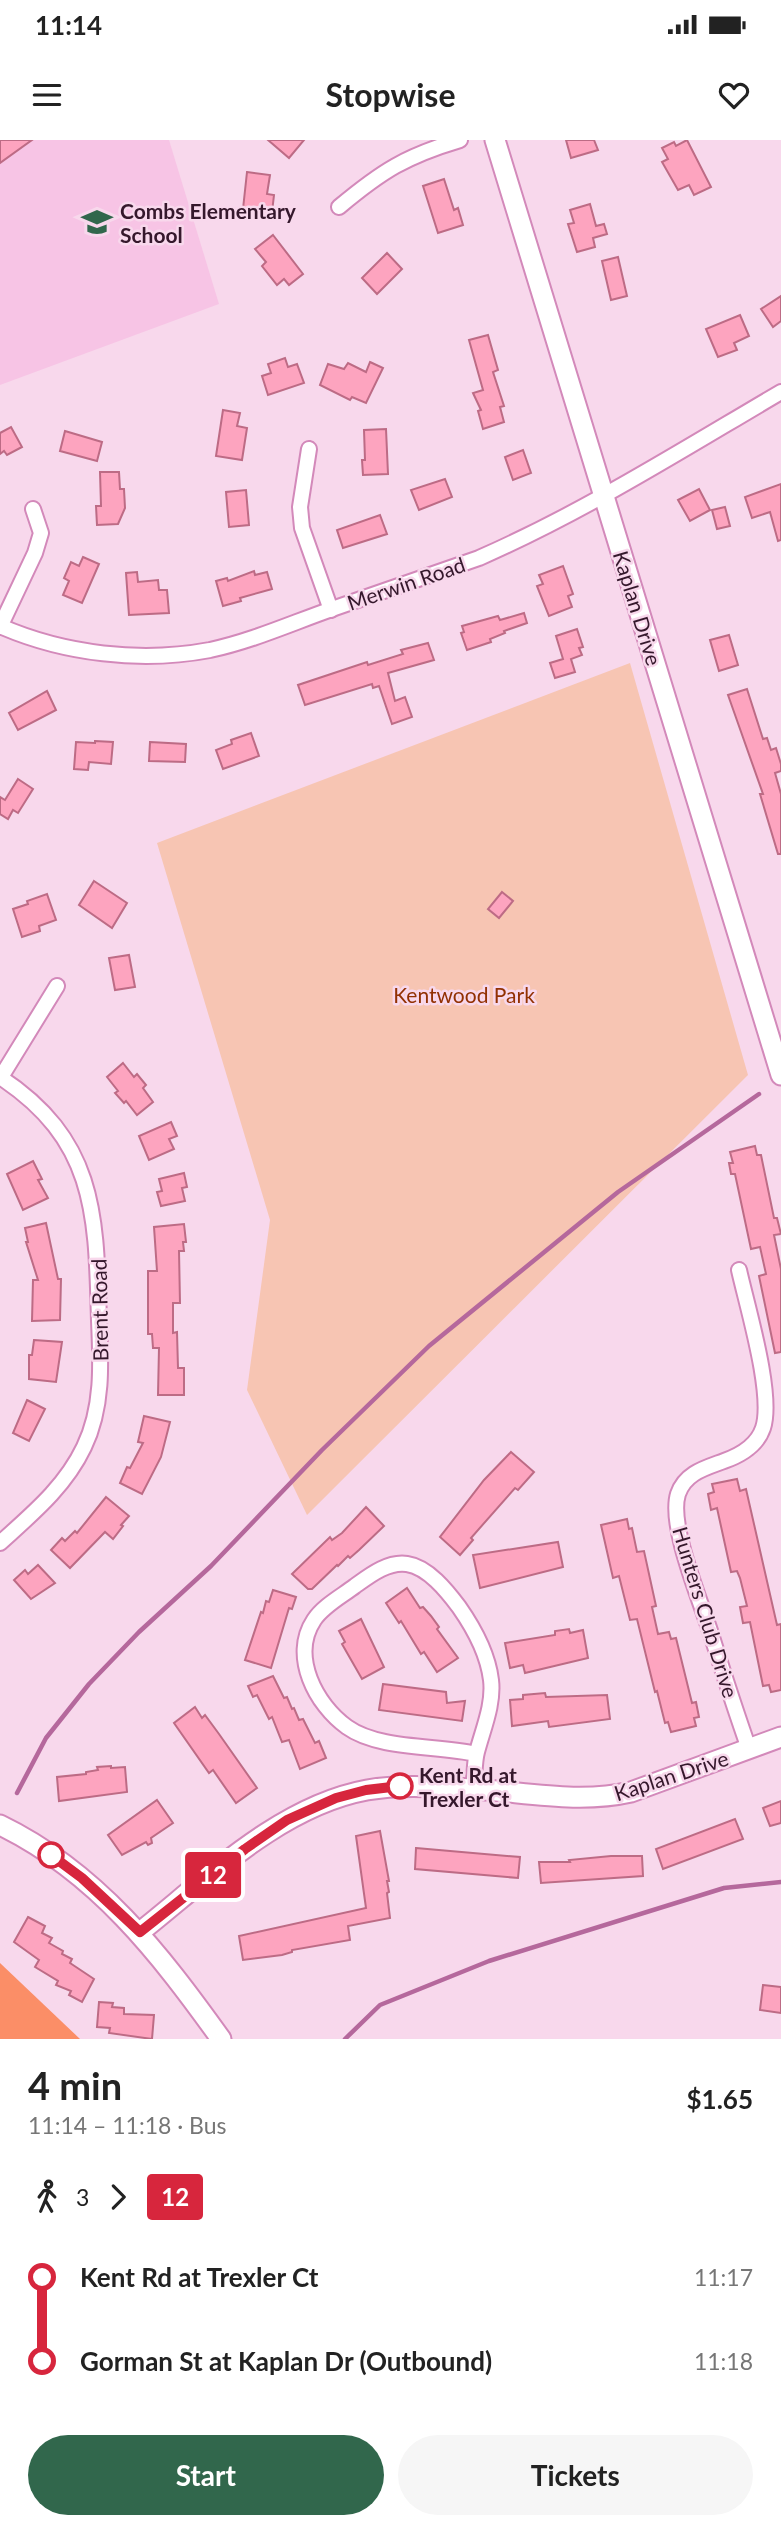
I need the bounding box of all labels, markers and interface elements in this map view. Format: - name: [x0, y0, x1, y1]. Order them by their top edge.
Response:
- text: 11:14: [35, 9, 102, 41]
- text: Stopwise: [326, 75, 455, 114]
- icon: menu: [28, 76, 66, 114]
- icon: heart: [715, 76, 753, 114]
- place label: Combs Elementary School: [120, 198, 297, 247]
- school or university icon: Combs Elementary School: [80, 205, 114, 239]
- street label: Kaplan Drive: [609, 548, 667, 668]
- street label: Merwin Road: [344, 551, 468, 615]
- park label: Kentwood Park: [393, 982, 535, 1007]
- street label: Brent Road: [86, 1258, 112, 1362]
- street label: Hunters Club Drive: [668, 1523, 744, 1701]
- street label: Kaplan Drive: [611, 1745, 731, 1805]
- place label: Kent Rd at Trexler Ct: [419, 1762, 517, 1811]
- marker: Kent Rd at Trexler Ct: [387, 1773, 413, 1799]
- unlabelled marker: [38, 1842, 64, 1868]
- line badge: 12: [182, 1852, 244, 1898]
- text: 12: [199, 1860, 227, 1889]
- text: 4 min: [28, 2062, 122, 2108]
- text: $1.65: [687, 2083, 753, 2115]
- text: 11:14 – 11:18 · Bus: [28, 2111, 227, 2139]
- icon: walk: [28, 2178, 66, 2216]
- icon: forward: [99, 2178, 137, 2216]
- text: 12: [161, 2182, 189, 2211]
- text: 3: [76, 2183, 89, 2211]
- text: Kent Rd at Trexler Ct: [80, 2261, 318, 2293]
- text: 11:17: [694, 2263, 753, 2291]
- text: Gorman St at Kaplan Dr (Outbound): [80, 2345, 492, 2377]
- text: 11:18: [694, 2347, 753, 2375]
- button: Start: [28, 2435, 384, 2515]
- button: Tickets: [398, 2435, 753, 2515]

